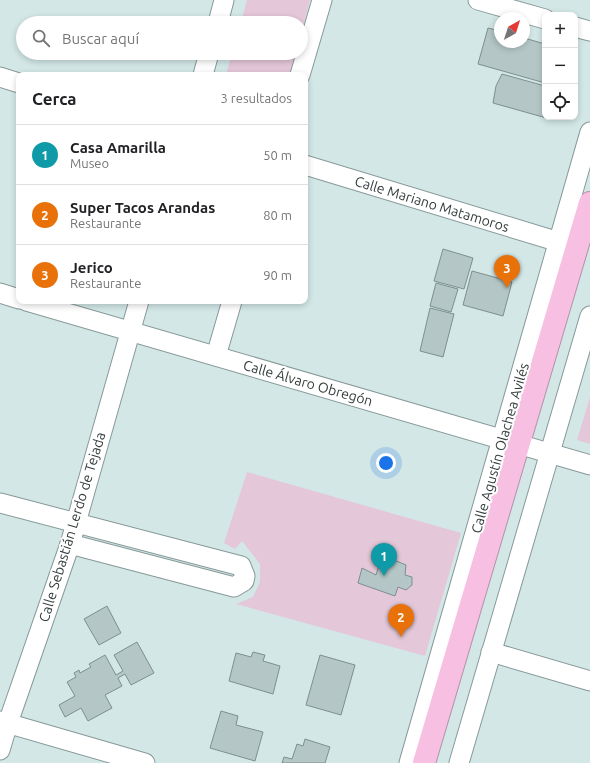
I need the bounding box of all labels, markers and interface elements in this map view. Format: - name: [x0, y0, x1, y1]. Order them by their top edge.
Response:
- north arrow: [494, 12, 530, 48]
- map controls: [542, 12, 578, 120]
- button: +: [542, 12, 578, 48]
- search box: [16, 16, 308, 60]
- icon: search: [30, 27, 52, 49]
- text: Buscar aquí: [62, 30, 139, 47]
- button: −: [542, 48, 578, 84]
- button: locate: [542, 84, 578, 120]
- text: Cerca: [32, 89, 77, 108]
- text: 3 resultados: [221, 91, 292, 105]
- text: Casa Amarilla: [70, 139, 166, 156]
- text: 1: [41, 148, 49, 162]
- text: 50 m: [263, 148, 292, 162]
- text: Museo: [70, 156, 109, 170]
- street label: Calle Mariano Matamoros: [353, 173, 511, 235]
- text: Super Tacos Arandas: [70, 199, 215, 216]
- text: 2: [41, 208, 49, 222]
- text: 80 m: [263, 208, 292, 222]
- text: Restaurante: [70, 216, 141, 230]
- pin: 3: [494, 255, 520, 288]
- text: Jerico: [70, 259, 113, 276]
- text: 3: [41, 268, 49, 282]
- text: 90 m: [263, 268, 292, 282]
- text: Restaurante: [70, 276, 141, 290]
- street label: Calle Álvaro Obregón: [241, 356, 375, 409]
- street label: Calle Agustín Olachea Avilés: [468, 361, 532, 535]
- street label: Calle Sebastián Lerdo de Tejada: [35, 430, 109, 624]
- your location: [376, 453, 396, 473]
- pin: 1: [371, 543, 397, 576]
- pin: 2: [388, 604, 414, 637]

